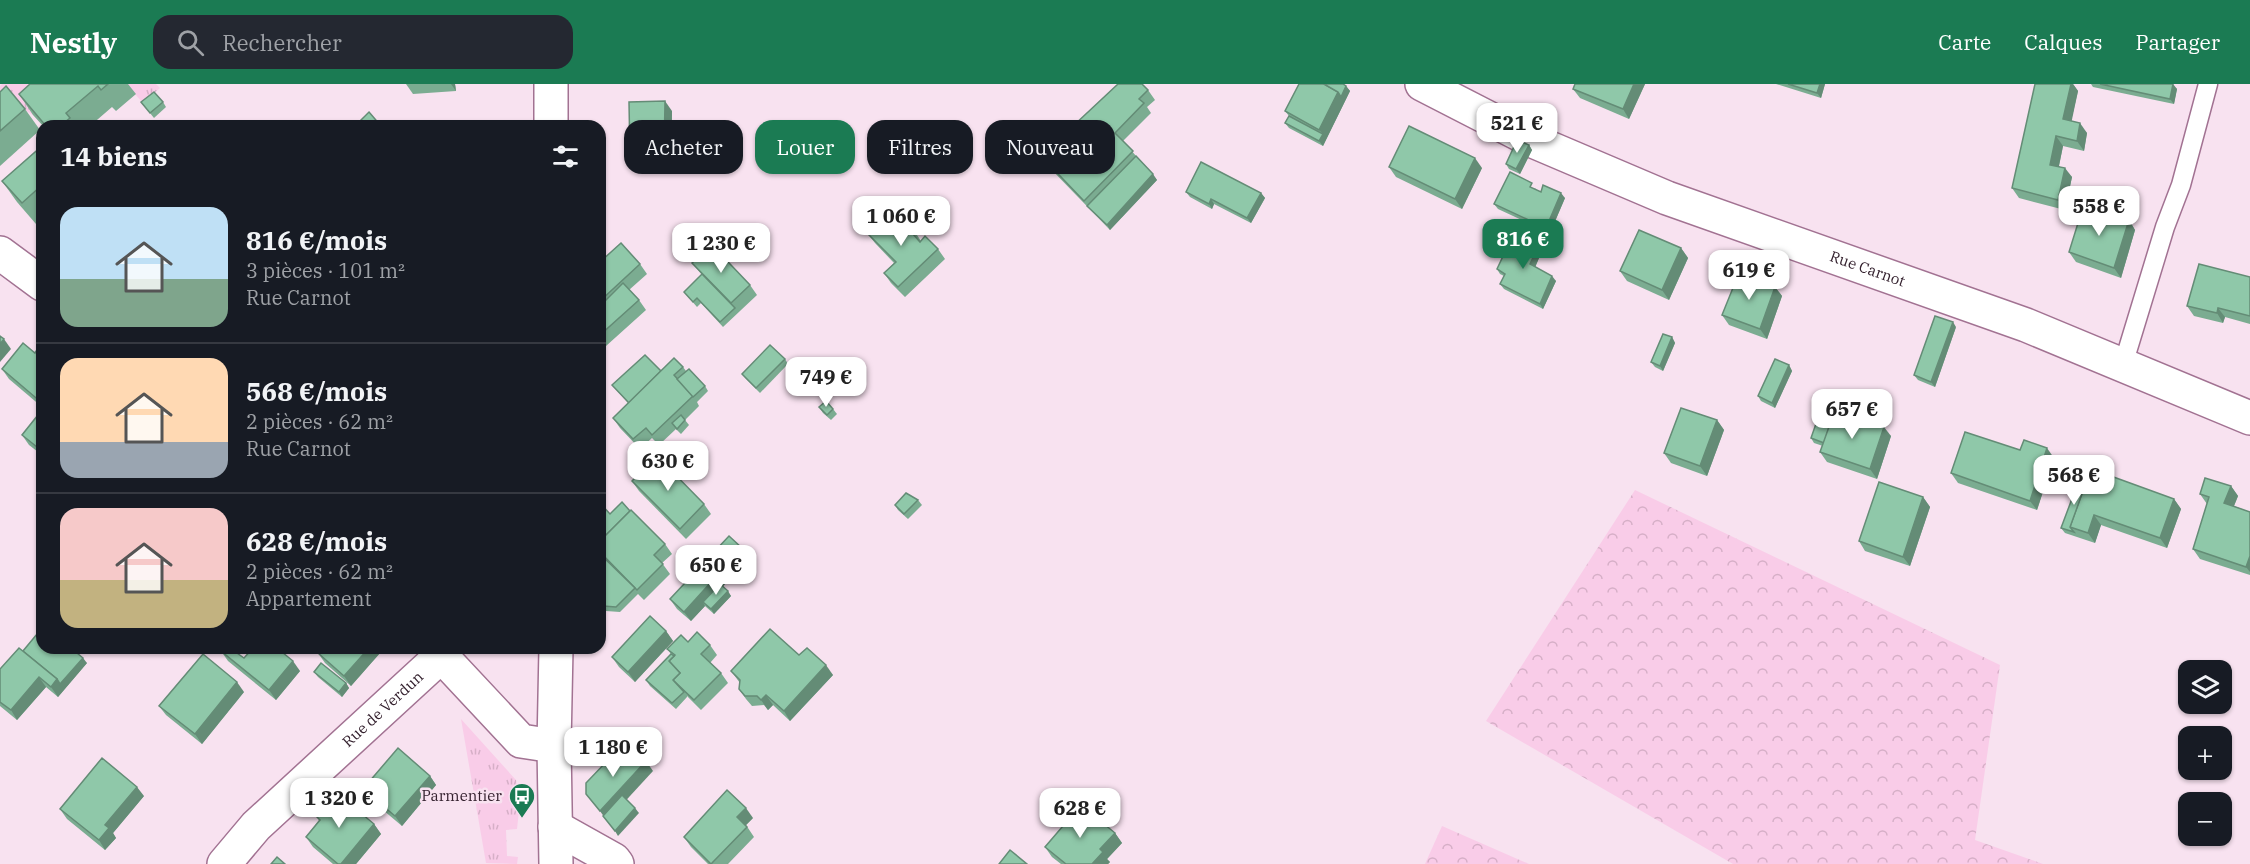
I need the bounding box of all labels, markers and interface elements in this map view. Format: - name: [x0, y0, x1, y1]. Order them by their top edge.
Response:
- search box: [153, 15, 573, 69]
- text: Nestly: [30, 24, 117, 61]
- icon: search: [174, 26, 207, 59]
- text: Rechercher: [222, 28, 342, 57]
- text: Carte: [1938, 28, 1991, 56]
- text: Calques: [2024, 28, 2103, 56]
- text: Partager: [2136, 28, 2220, 56]
- pin: 521 €: [1475, 103, 1559, 154]
- text: 521 €: [1490, 109, 1544, 136]
- chip: Acheter: [624, 120, 743, 174]
- chip: Louer: [755, 120, 855, 174]
- chip: Filtres: [867, 120, 973, 174]
- chip: Nouveau: [985, 120, 1115, 174]
- text: 14 biens: [60, 139, 167, 173]
- icon: filters: [549, 140, 582, 173]
- pin: 558 €: [2057, 186, 2141, 237]
- text: 558 €: [2072, 192, 2126, 219]
- pin: 1 060 €: [846, 196, 956, 247]
- text: 1 060 €: [866, 202, 936, 229]
- pin: 816 €: [1481, 219, 1565, 270]
- text: 816 €/mois: [246, 223, 387, 257]
- pin: 1 230 €: [666, 223, 776, 274]
- text: 816 €: [1496, 225, 1550, 252]
- text: 1 230 €: [686, 229, 756, 256]
- icon: home: [108, 231, 180, 303]
- street label: Rue Carnot: [1827, 246, 1908, 291]
- pin: 619 €: [1707, 250, 1791, 301]
- text: 619 €: [1722, 256, 1776, 283]
- text: 3 pièces · 101 m²: [246, 257, 405, 284]
- text: Rue Carnot: [246, 284, 351, 311]
- pin: 749 €: [784, 357, 868, 408]
- text: 749 €: [799, 363, 853, 390]
- text: 568 €/mois: [246, 374, 387, 408]
- icon: home: [108, 382, 180, 454]
- pin: 657 €: [1810, 389, 1894, 440]
- text: 657 €: [1825, 395, 1879, 422]
- text: 2 pièces · 62 m²: [246, 408, 393, 435]
- text: Rue Carnot: [246, 435, 351, 462]
- pin: 630 €: [626, 441, 710, 492]
- text: 630 €: [641, 447, 695, 474]
- pin: 568 €: [2032, 455, 2116, 506]
- text: 568 €: [2047, 461, 2101, 488]
- text: 628 €/mois: [246, 524, 387, 558]
- icon: home: [108, 532, 180, 604]
- pin: 650 €: [674, 545, 758, 596]
- text: 650 €: [689, 551, 743, 578]
- text: 2 pièces · 62 m²: [246, 558, 393, 585]
- text: Appartement: [246, 585, 372, 612]
- map controls: [2178, 660, 2232, 846]
- button: layers: [2178, 660, 2232, 714]
- street label: Rue de Verdun: [338, 667, 427, 751]
- button: +: [2178, 726, 2232, 780]
- pin: 1 180 €: [558, 727, 668, 778]
- text: 1 180 €: [578, 733, 648, 760]
- pin: 1 320 €: [284, 778, 394, 829]
- bus stop icon: Parmentier: [507, 781, 537, 819]
- text: 1 320 €: [304, 784, 374, 811]
- place label: Parmentier: [421, 786, 502, 805]
- pin: 628 €: [1038, 788, 1122, 839]
- button: −: [2178, 792, 2232, 846]
- text: 628 €: [1053, 794, 1107, 821]

